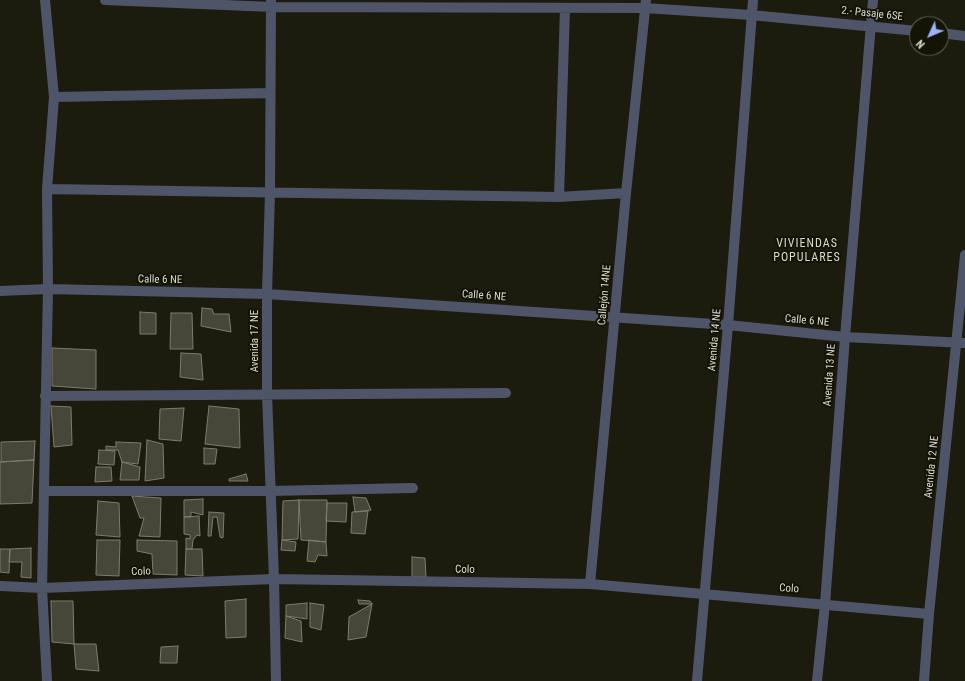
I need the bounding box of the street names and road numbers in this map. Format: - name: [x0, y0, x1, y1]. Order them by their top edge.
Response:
- street label: 2.- Pasaje 6SE: [841, 4, 903, 24]
- street label: Callejón 14NE: [596, 264, 614, 326]
- street label: Calle 6 NE: [138, 273, 182, 287]
- street label: Calle 6 NE: [461, 288, 507, 304]
- street label: Avenida 14 NE: [706, 308, 724, 372]
- street label: Avenida 17 NE: [248, 310, 262, 372]
- street label: Calle 6 NE: [784, 312, 830, 330]
- street label: Avenida 13 NE: [821, 343, 839, 407]
- street label: Avenida 12 NE: [922, 435, 942, 499]
- street label: Colo: [455, 563, 475, 577]
- street label: Colo: [131, 565, 151, 579]
- street label: Colo: [779, 582, 799, 596]

